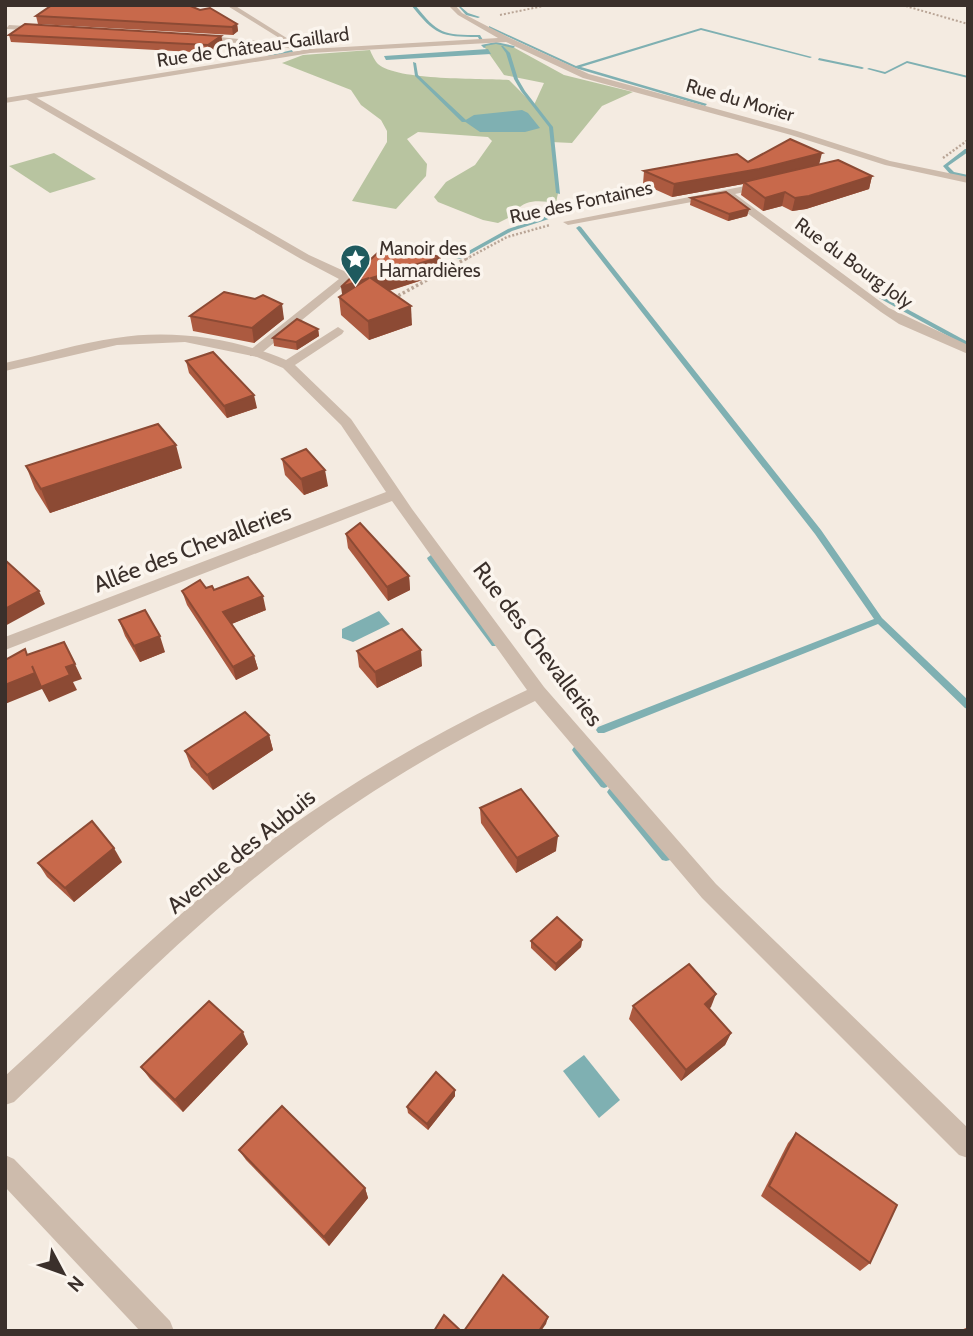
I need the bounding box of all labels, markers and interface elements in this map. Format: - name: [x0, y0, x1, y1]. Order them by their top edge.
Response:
- street label: Rue de Château-Gaillard: [155, 22, 351, 72]
- street label: Rue du Morier: [683, 74, 797, 126]
- street label: Rue des Fontaines: [508, 176, 655, 228]
- street label: Rue du Bourg Joly: [790, 212, 918, 314]
- place label: Manoir des Hamardières: [379, 237, 481, 282]
- place icon: Manoir des Hamardières: [339, 242, 373, 286]
- street label: Allée des Chevalleries: [89, 497, 295, 599]
- street label: Rue des Chevalleries: [467, 556, 609, 732]
- street label: Avenue des Aubuis: [161, 783, 321, 919]
- north arrow: [28, 1238, 98, 1308]
- text: N: [62, 1271, 89, 1296]

